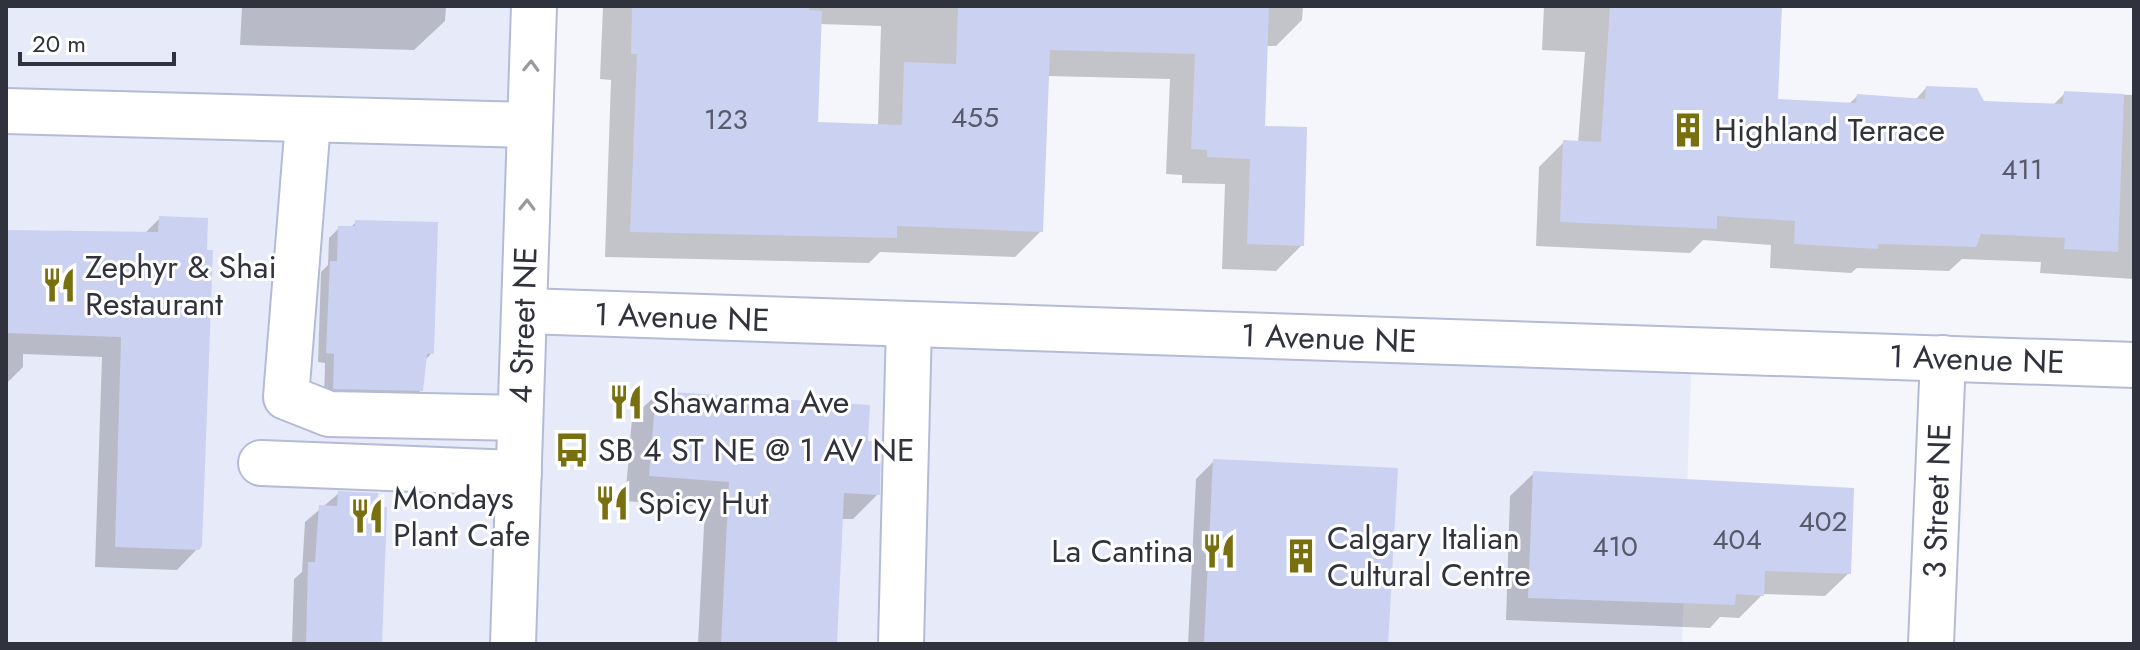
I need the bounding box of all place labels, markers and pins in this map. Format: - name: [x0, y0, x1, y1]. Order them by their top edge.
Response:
- place label: Highland Terrace: [1714, 107, 1945, 153]
- building icon: Highland Terrace: [1669, 111, 1707, 149]
- place label: Zephyr & Shai Restaurant: [85, 244, 277, 327]
- restaurant icon: Zephyr & Shai Restaurant: [40, 266, 78, 304]
- place label: Shawarma Ave: [652, 379, 849, 425]
- restaurant icon: Shawarma Ave: [607, 383, 645, 421]
- place label: SB 4 ST NE @ 1 AV NE: [598, 427, 915, 473]
- bus stop icon: SB 4 ST NE @ 1 AV NE: [553, 431, 591, 469]
- place label: Mondays Plant Cafe: [393, 475, 530, 558]
- place label: Spicy Hut: [638, 480, 769, 526]
- restaurant icon: Spicy Hut: [593, 484, 631, 522]
- restaurant icon: Mondays Plant Cafe: [348, 497, 386, 535]
- place label: Calgary Italian Cultural Centre: [1327, 515, 1531, 598]
- place label: La Cantina: [1051, 528, 1193, 574]
- restaurant icon: La Cantina: [1200, 532, 1238, 570]
- building icon: Calgary Italian Cultural Centre: [1282, 537, 1320, 575]

